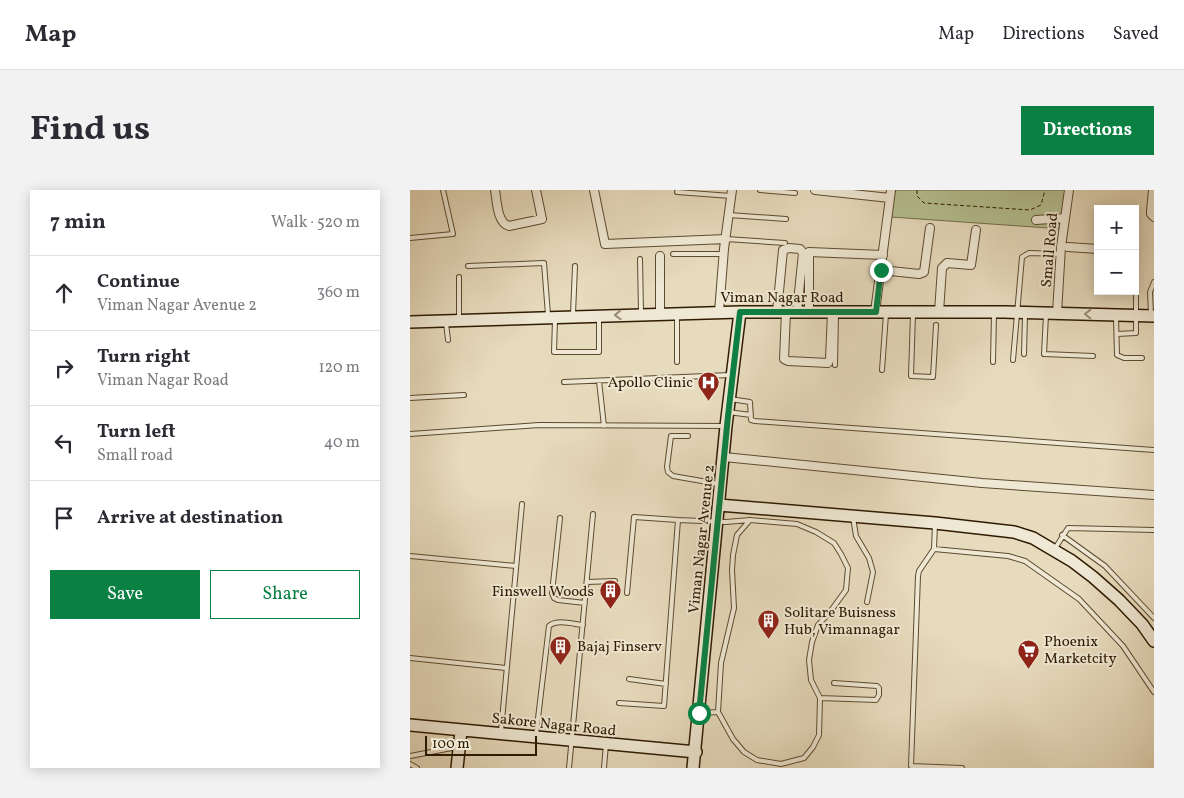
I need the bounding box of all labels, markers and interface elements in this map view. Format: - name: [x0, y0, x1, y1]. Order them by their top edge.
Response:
- text: Map: [25, 18, 76, 52]
- text: Map: [938, 22, 974, 47]
- text: Directions: [1002, 22, 1085, 47]
- text: Saved: [1113, 22, 1159, 47]
- text: Find us: [30, 106, 150, 154]
- button: Directions: [1021, 106, 1154, 155]
- map controls: [1094, 205, 1139, 295]
- button: +: [1094, 205, 1139, 250]
- text: 7 min: [50, 208, 106, 237]
- text: Walk · 520 m: [271, 212, 360, 234]
- street label: Small Road: [1037, 212, 1064, 288]
- button: −: [1094, 250, 1139, 295]
- route end: [870, 259, 893, 282]
- text: Continue: [97, 269, 180, 295]
- icon: ahead: [50, 279, 78, 307]
- text: 360 m: [317, 282, 360, 304]
- street label: Viman Nagar Road: [720, 288, 844, 309]
- text: Viman Nagar Avenue 2: [97, 295, 257, 317]
- one-way arrow: [1084, 309, 1092, 319]
- one-way arrow: [614, 310, 622, 321]
- text: Turn right: [97, 344, 190, 370]
- icon: right: [50, 354, 78, 382]
- text: 120 m: [318, 357, 360, 379]
- text: Viman Nagar Road: [97, 370, 229, 392]
- hospital icon: Apollo Clinic: [697, 370, 721, 401]
- place label: Apollo Clinic: [608, 373, 693, 394]
- text: Turn left: [97, 419, 176, 445]
- icon: left: [50, 429, 78, 457]
- text: 40 m: [324, 432, 360, 454]
- text: Small road: [97, 445, 173, 467]
- street label: Viman Nagar Avenue 2: [684, 464, 721, 615]
- icon: arrive: [50, 504, 78, 532]
- text: Arrive at destination: [97, 505, 283, 531]
- button: Save: [50, 570, 200, 619]
- button: Share: [210, 570, 360, 619]
- building icon: Finswell Woods: [598, 579, 622, 610]
- place label: Finswell Woods: [492, 582, 594, 603]
- place label: Solitare Buisness Hub, Vimannagar: [784, 603, 900, 641]
- building icon: Solitare Buisness Hub, Vimannagar: [756, 609, 780, 640]
- place label: Phoenix Marketcity: [1044, 632, 1117, 670]
- building icon: Bajaj Finserv: [549, 634, 573, 665]
- place label: Bajaj Finserv: [577, 637, 662, 658]
- supermarket icon: Phoenix Marketcity: [1016, 638, 1040, 669]
- route start: [688, 702, 711, 725]
- street label: Sakore Nagar Road: [491, 709, 617, 742]
- scale bar: [425, 733, 538, 756]
- text: 100 m: [432, 735, 470, 754]

